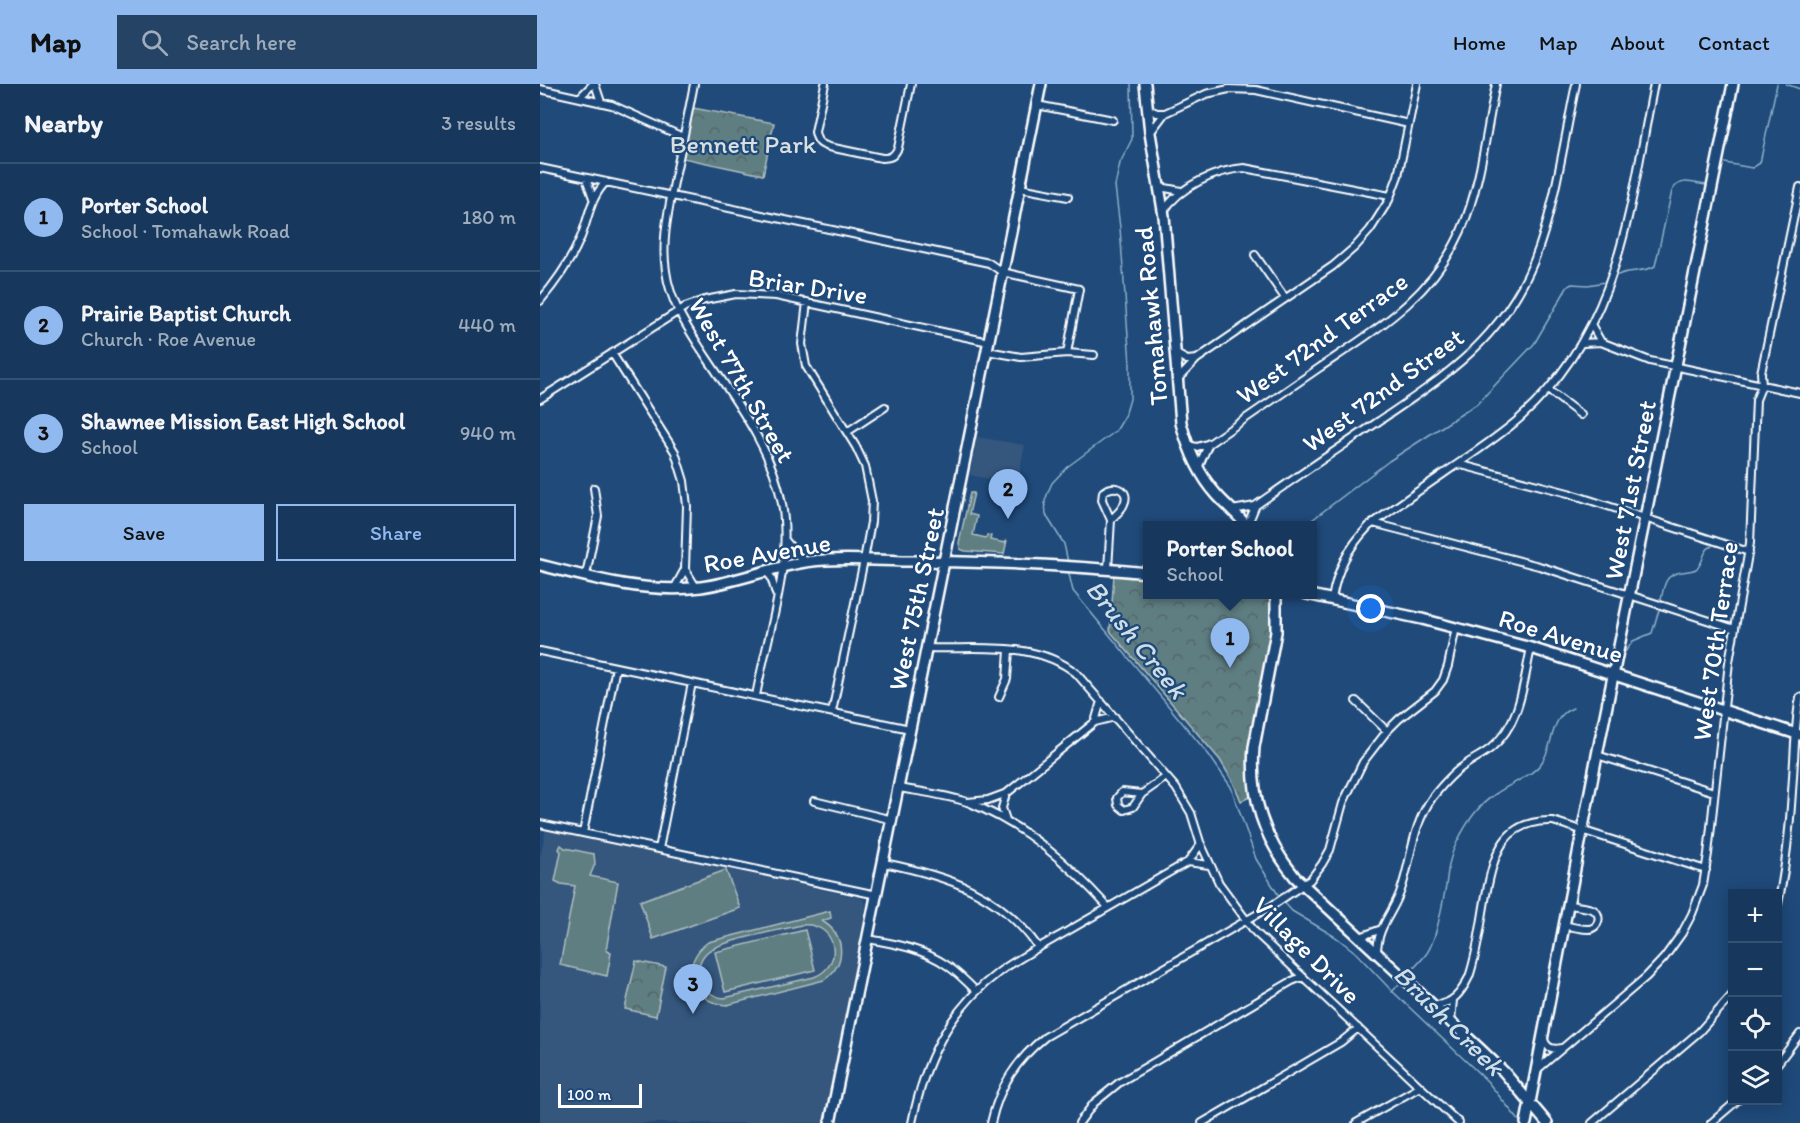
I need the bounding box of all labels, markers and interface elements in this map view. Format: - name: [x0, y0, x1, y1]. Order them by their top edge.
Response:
- search box: [117, 15, 537, 69]
- text: Map: [30, 25, 81, 59]
- icon: search: [138, 26, 171, 59]
- text: Search here: [186, 29, 297, 56]
- text: Home: [1453, 30, 1506, 55]
- text: Map: [1539, 30, 1578, 55]
- text: About: [1611, 30, 1665, 55]
- text: Contact: [1698, 30, 1770, 55]
- text: Nearby: [24, 107, 103, 139]
- text: 3 results: [441, 111, 516, 135]
- park label: Bennett Park: [670, 128, 817, 160]
- text: Porter School: [81, 192, 208, 219]
- text: 1: [39, 205, 48, 229]
- text: 180 m: [462, 205, 516, 229]
- text: School · Tomahawk Road: [81, 219, 290, 243]
- street label: Tomahawk Road: [1127, 225, 1175, 407]
- street label: Briar Drive: [746, 261, 870, 311]
- street label: West 72nd Terrace: [1230, 265, 1414, 411]
- street label: West 77th Street: [682, 292, 802, 469]
- text: Prairie Baptist Church: [81, 300, 291, 327]
- text: 2: [38, 313, 49, 337]
- text: 440 m: [458, 313, 516, 337]
- street label: West 72nd Street: [1296, 321, 1470, 459]
- text: Church · Roe Avenue: [81, 327, 256, 351]
- street label: West 71st Street: [1597, 397, 1663, 583]
- text: Shawnee Mission East High School: [81, 408, 405, 435]
- text: 3: [38, 421, 49, 445]
- text: 940 m: [460, 421, 516, 445]
- text: School: [81, 435, 138, 459]
- pin: 2: [988, 470, 1028, 519]
- button: Save: [24, 504, 264, 561]
- button: Share: [276, 504, 516, 561]
- street label: West 75th Street: [881, 504, 951, 693]
- popup: [1143, 521, 1317, 599]
- street label: Roe Avenue: [701, 526, 833, 580]
- text: Porter School: [1167, 535, 1293, 562]
- street label: West 70th Terrace: [1685, 539, 1745, 743]
- text: School: [1167, 562, 1223, 586]
- water label: Brush Creek: [1079, 573, 1196, 707]
- your location: [1356, 594, 1385, 623]
- street label: Roe Avenue: [1495, 602, 1627, 670]
- pin: 1: [1210, 618, 1250, 668]
- street label: Village Drive: [1246, 889, 1368, 1011]
- map controls: [1728, 889, 1782, 1105]
- button: +: [1728, 889, 1782, 943]
- button: −: [1728, 943, 1782, 997]
- water label: Brush Creek: [1387, 958, 1513, 1084]
- pin: 3: [674, 964, 712, 1014]
- button: locate: [1728, 997, 1782, 1051]
- button: layers: [1728, 1051, 1782, 1105]
- scale bar: [558, 1081, 642, 1108]
- text: 100 m: [567, 1085, 611, 1104]

